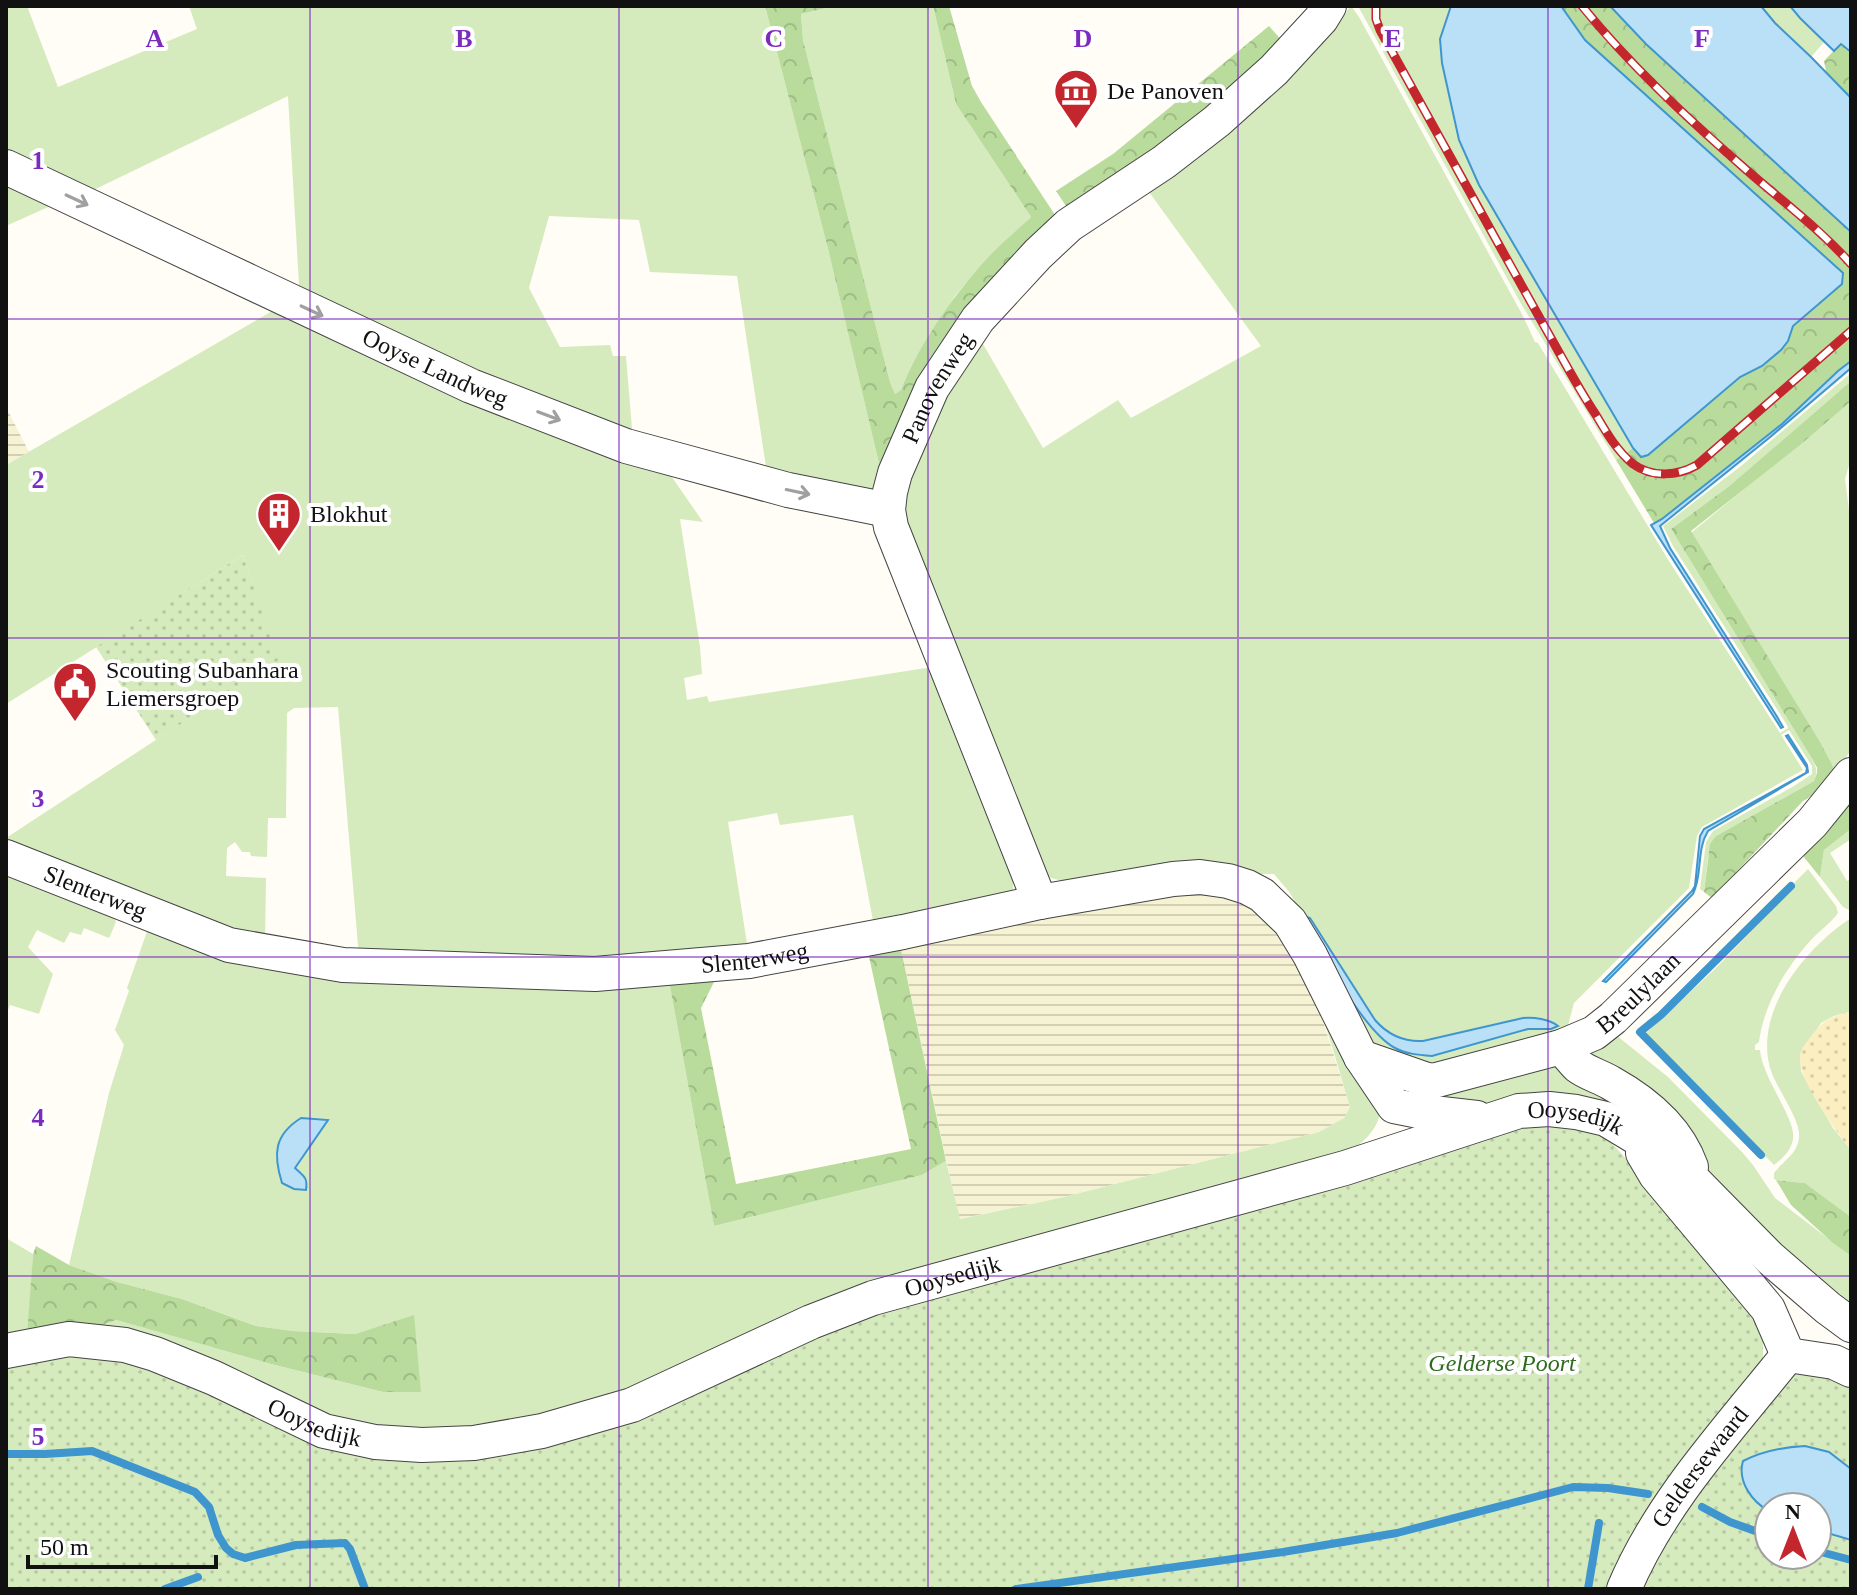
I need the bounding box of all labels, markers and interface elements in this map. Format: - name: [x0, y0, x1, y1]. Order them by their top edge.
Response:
- text: A: [146, 24, 165, 53]
- text: B: [455, 24, 473, 53]
- text: C: [765, 24, 783, 53]
- text: D: [1074, 24, 1092, 53]
- text: E: [1384, 24, 1402, 53]
- text: F: [1694, 24, 1710, 53]
- museum icon: De Panoven: [1052, 67, 1100, 130]
- place label: De Panoven: [1107, 78, 1224, 104]
- text: 1: [32, 146, 45, 175]
- one-way arrow: [64, 193, 88, 208]
- one-way arrow: [299, 304, 323, 319]
- street label: Ooyse Landweg: [358, 324, 511, 412]
- street label: Panovenweg: [897, 327, 978, 447]
- one-way arrow: [536, 410, 561, 424]
- text: 2: [32, 465, 45, 494]
- one-way arrow: [784, 485, 810, 500]
- building icon: Blokhut: [255, 490, 303, 553]
- place label: Blokhut: [310, 501, 388, 527]
- place label: Scouting Subanhara Liemersgroep: [106, 657, 299, 711]
- public building icon: Scouting Subanhara Liemersgroep: [51, 660, 99, 723]
- text: 3: [32, 784, 45, 813]
- street label: Slenterweg: [40, 860, 150, 924]
- street label: Slenterweg: [700, 937, 810, 978]
- street label: Breulylaan: [1592, 947, 1685, 1039]
- street label: Ooysedijk: [1527, 1096, 1629, 1140]
- text: 4: [32, 1103, 45, 1132]
- street label: Ooysedijk: [902, 1250, 1004, 1302]
- park label: Gelderse Poort: [1428, 1350, 1577, 1376]
- street label: Ooysedijk: [263, 1393, 364, 1452]
- street label: Geldersewaard: [1646, 1402, 1753, 1532]
- text: 5: [32, 1422, 45, 1451]
- north arrow: [1753, 1491, 1833, 1571]
- text: N: [1785, 1499, 1801, 1524]
- scale bar: [28, 1519, 216, 1569]
- text: 50 m: [40, 1534, 89, 1560]

